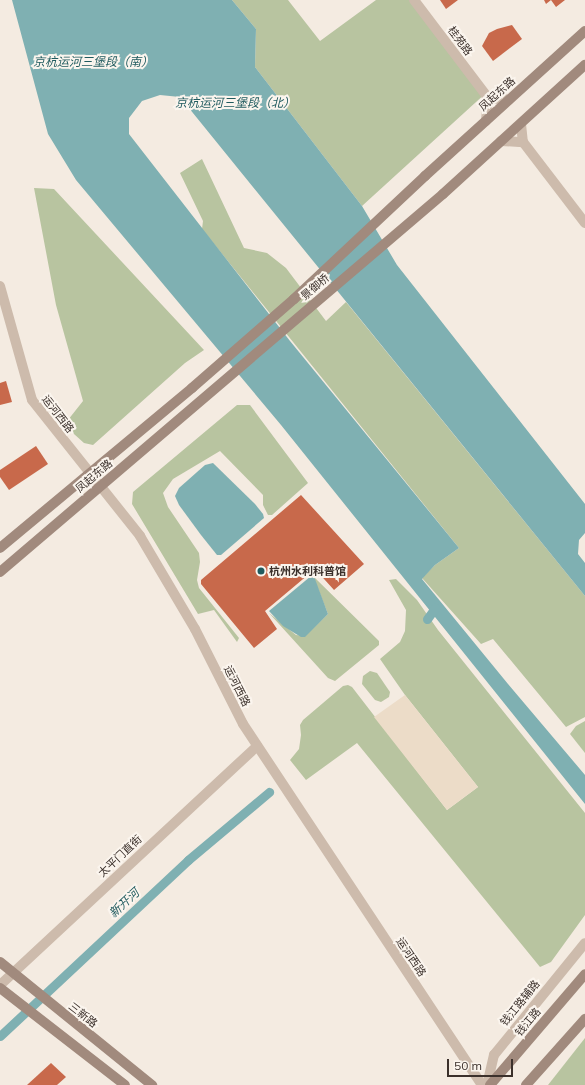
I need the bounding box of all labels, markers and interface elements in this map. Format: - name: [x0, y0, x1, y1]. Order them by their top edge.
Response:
- street label: 桂苑路: [445, 24, 475, 58]
- water label: 京杭运河三堡段（南）: [33, 55, 153, 69]
- street label: 凤起东路: [476, 74, 518, 114]
- water label: 京杭运河三堡段（北）: [175, 96, 295, 110]
- street label: 景御桥: [298, 271, 332, 303]
- street label: 运河西路: [39, 393, 77, 435]
- street label: 凤起东路: [73, 457, 115, 495]
- place label: 杭州水利科普馆: [269, 564, 346, 578]
- marker: 杭州水利科普馆: [256, 566, 266, 576]
- street label: 运河西路: [221, 663, 253, 709]
- street label: 太平门直街: [95, 832, 145, 880]
- water label: 新开河: [106, 885, 142, 921]
- street label: 运河西路: [393, 935, 429, 979]
- street label: 钱江路辅路: [498, 977, 542, 1029]
- street label: 三新路: [66, 1000, 100, 1030]
- street label: 钱江路: [512, 1005, 544, 1039]
- scale bar: [449, 1051, 515, 1077]
- text: 50 m: [454, 1058, 482, 1073]

